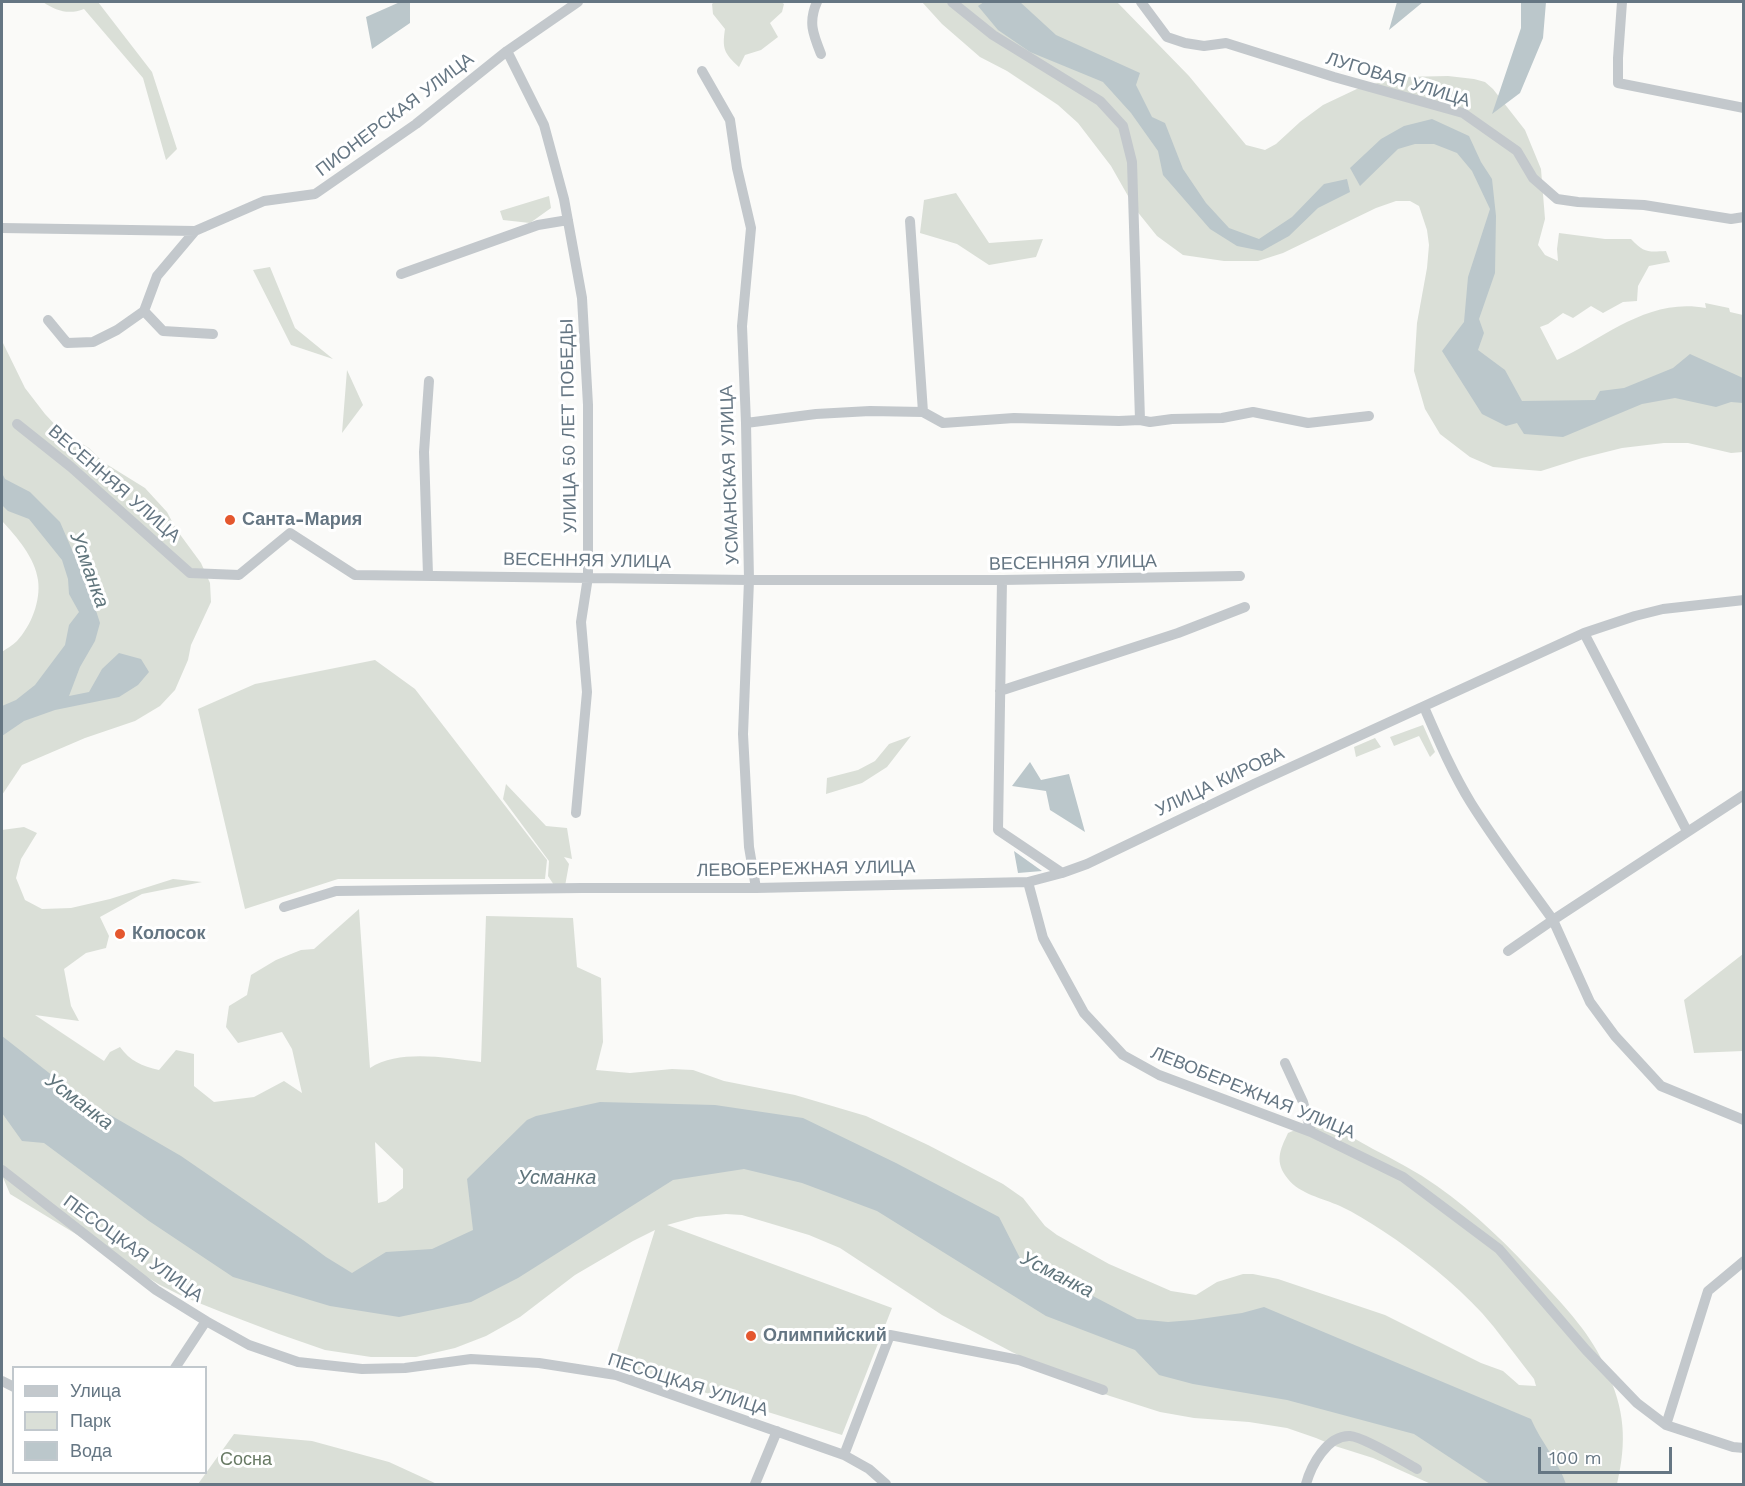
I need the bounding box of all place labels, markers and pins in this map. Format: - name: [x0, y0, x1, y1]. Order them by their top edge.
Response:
- place label: Санта-Мария: [242, 509, 362, 531]
- marker: Санта-Мария: [223, 513, 237, 527]
- place label: Колосок: [132, 923, 206, 945]
- marker: Колосок: [113, 927, 127, 941]
- place label: Олимпийский: [763, 1325, 887, 1347]
- marker: Олимпийский: [744, 1329, 758, 1343]

